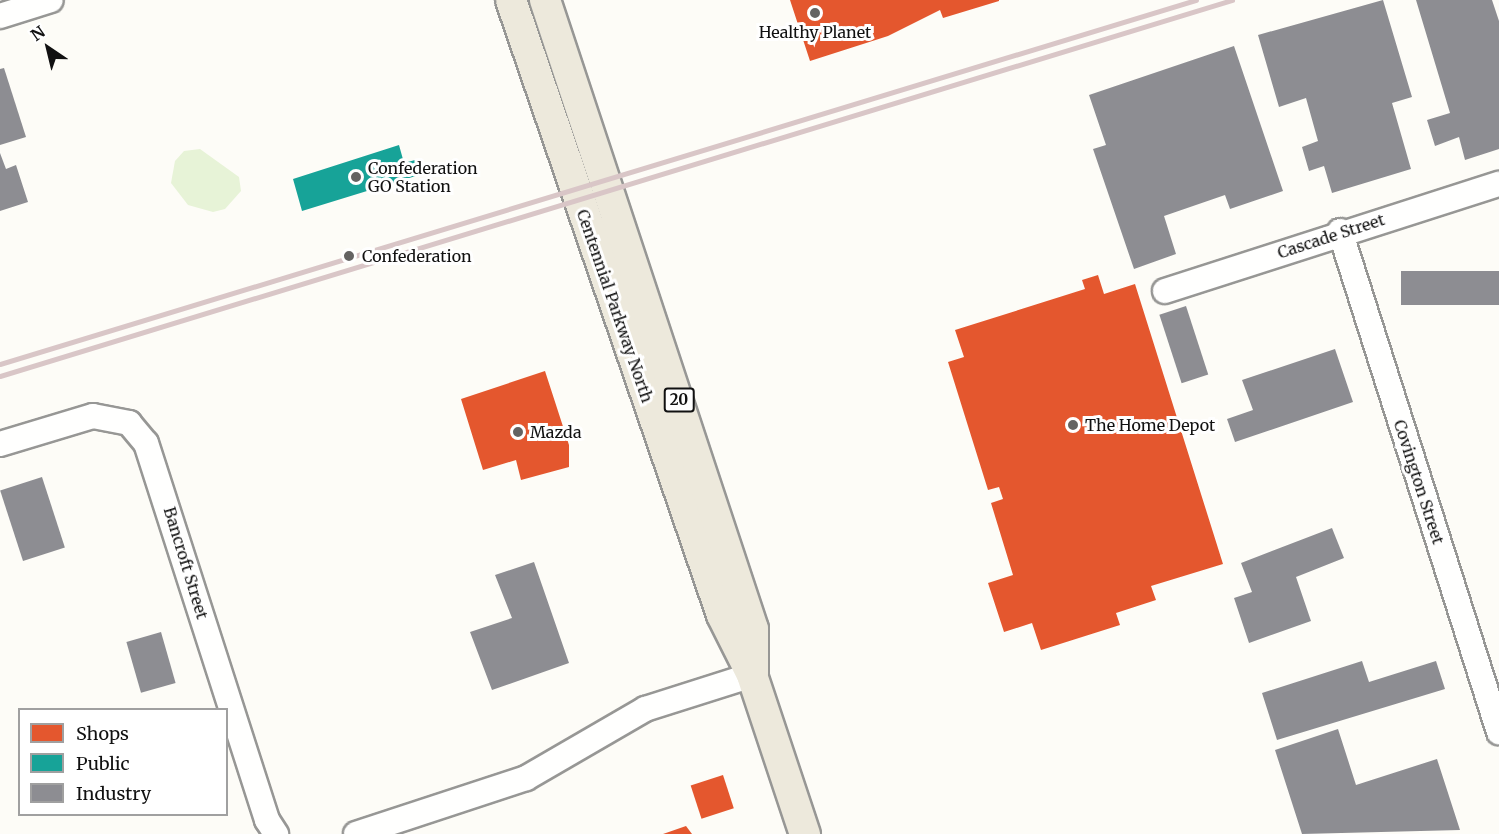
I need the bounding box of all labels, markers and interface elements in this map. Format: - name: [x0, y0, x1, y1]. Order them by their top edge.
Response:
- marker: Healthy Planet: [808, 6, 822, 20]
- north arrow: [18, 18, 78, 78]
- text: N: [27, 21, 49, 45]
- place label: Healthy Planet: [759, 22, 871, 42]
- place label: Confederation GO Station: [368, 158, 478, 196]
- marker: Confederation GO Station: [349, 170, 363, 184]
- street label: Centennial Parkway North: [573, 207, 657, 405]
- street label: Cascade Street: [1275, 210, 1387, 262]
- place label: Confederation: [362, 246, 472, 266]
- marker: Confederation: [340, 247, 358, 265]
- road number: 20: [662, 388, 696, 412]
- place label: The Home Depot: [1085, 415, 1215, 435]
- street label: Covington Street: [1390, 417, 1448, 547]
- marker: The Home Depot: [1066, 418, 1080, 432]
- place label: Mazda: [530, 422, 581, 442]
- marker: Mazda: [511, 425, 525, 439]
- street label: Bancroft Street: [160, 505, 212, 621]
- legend: [18, 708, 228, 816]
- text: Shops: [76, 722, 129, 745]
- text: Public: [76, 752, 130, 775]
- text: Industry: [76, 782, 151, 805]

